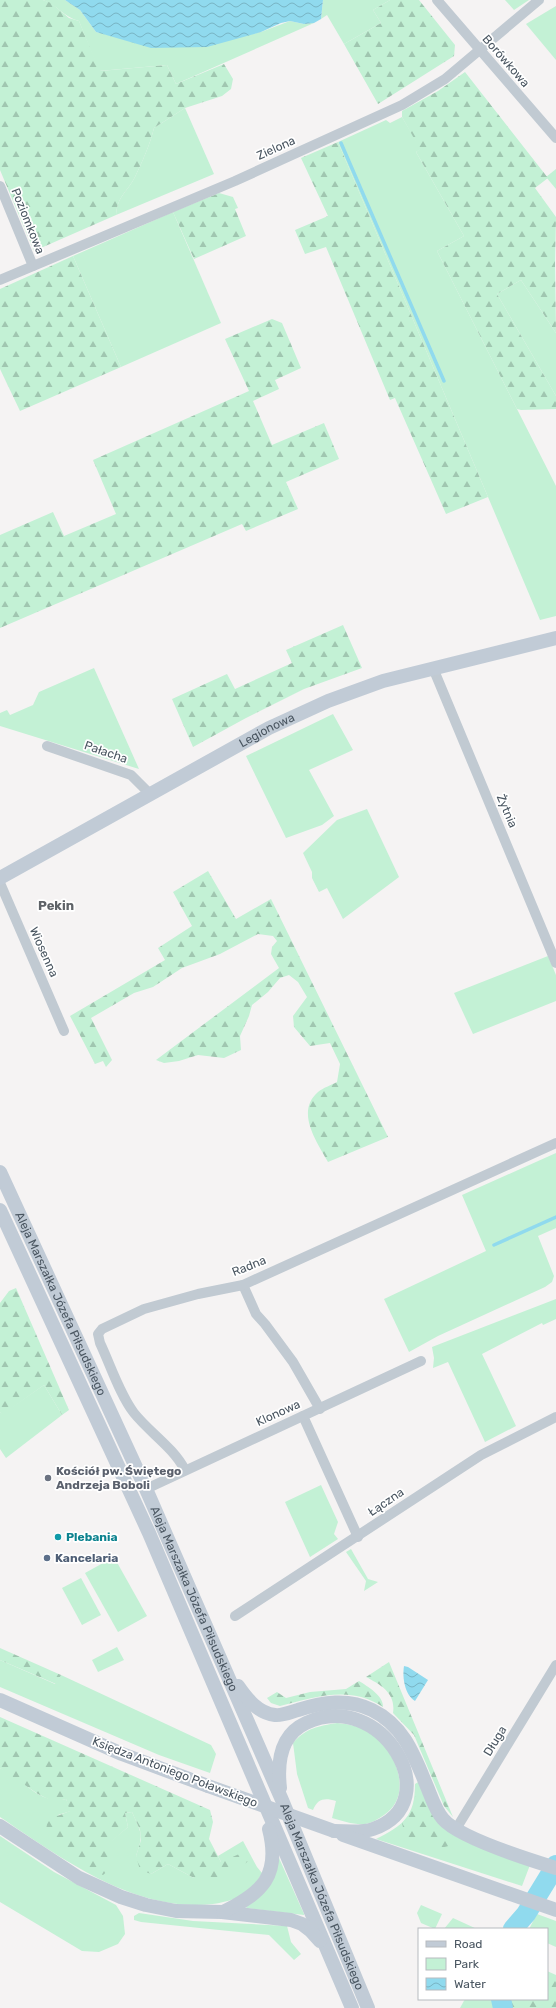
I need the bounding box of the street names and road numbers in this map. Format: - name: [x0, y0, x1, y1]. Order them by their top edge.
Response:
- street label: Borówkowa: [480, 32, 532, 90]
- street label: Zielona: [255, 133, 297, 163]
- street label: Poziomkowa: [8, 186, 48, 256]
- street label: Legionowa: [237, 710, 297, 750]
- street label: Pałacha: [83, 738, 129, 766]
- street label: Żytnia: [494, 792, 520, 830]
- street label: Wiosenna: [27, 925, 61, 979]
- street label: Aleja Marszałka Józefa Piłsudskiego: [12, 1210, 109, 1398]
- street label: Radna: [230, 1253, 268, 1279]
- street label: Klonowa: [254, 1397, 302, 1429]
- street label: Łączna: [365, 1485, 407, 1519]
- street label: Aleja Marszałka Józefa Piłsudskiego: [147, 1504, 241, 1694]
- street label: Długa: [481, 1723, 509, 1759]
- street label: Księdza Antoniego Poławskiego: [90, 1734, 260, 1810]
- street label: Aleja Marszałka Józefa Piłsudskiego: [277, 1801, 367, 1992]

